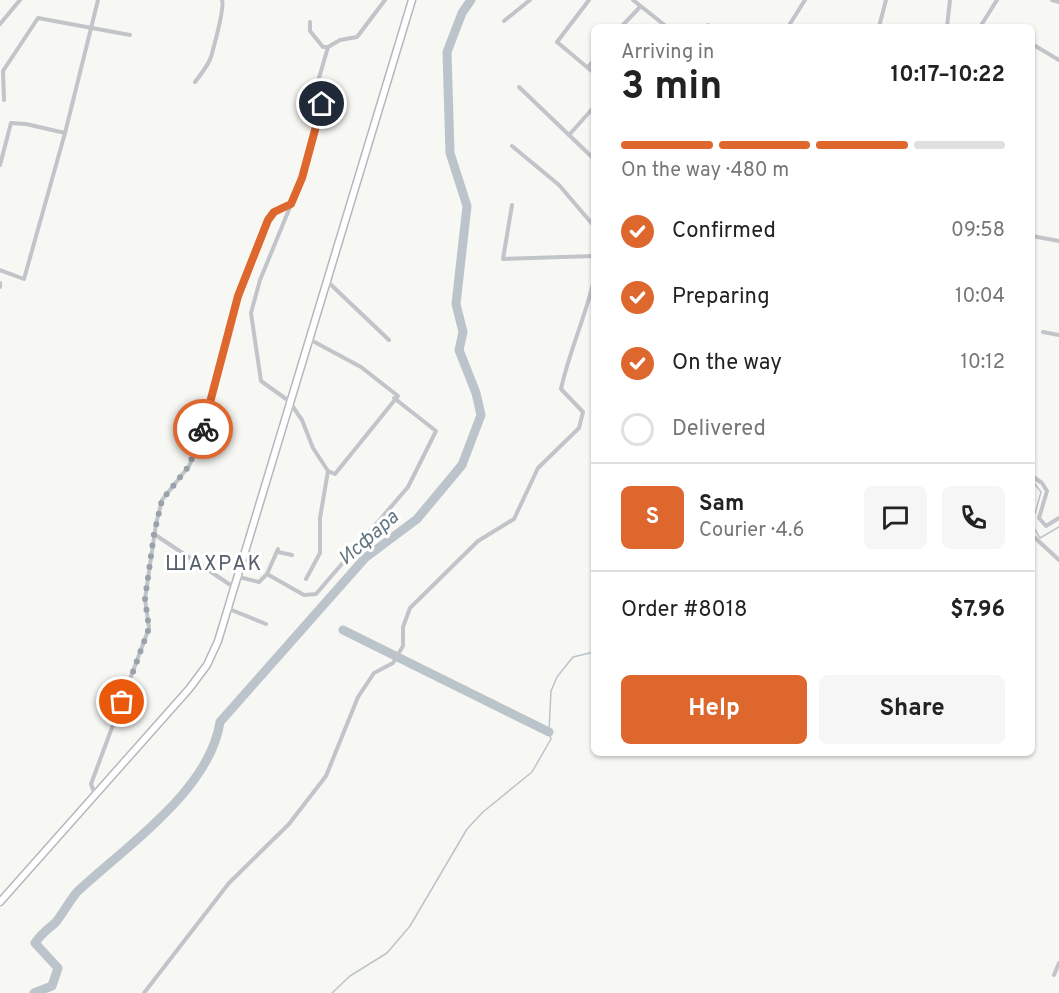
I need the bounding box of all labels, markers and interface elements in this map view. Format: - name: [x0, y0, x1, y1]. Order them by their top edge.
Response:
- text: Arriving in: [621, 40, 714, 66]
- text: 10:17–10:22: [890, 62, 1005, 89]
- text: 3 min: [621, 64, 722, 113]
- pin: [296, 78, 347, 129]
- icon: home: [305, 87, 338, 120]
- text: On the way · 480 m: [621, 158, 789, 184]
- icon: check: [621, 215, 654, 248]
- text: Confirmed: [672, 218, 776, 245]
- text: 09:58: [951, 218, 1005, 244]
- icon: check: [621, 281, 654, 314]
- text: Preparing: [672, 284, 770, 311]
- text: 10:04: [955, 284, 1005, 310]
- icon: check: [621, 347, 654, 380]
- text: On the way: [672, 350, 782, 377]
- text: 10:12: [961, 350, 1005, 376]
- courier: [173, 399, 233, 459]
- icon: bike: [187, 413, 220, 446]
- text: Delivered: [672, 416, 766, 443]
- button: chat: [864, 486, 927, 549]
- button: phone: [942, 486, 1005, 549]
- text: Sam: [699, 491, 744, 518]
- text: S: [646, 504, 659, 531]
- water label: Исфара: [334, 505, 405, 572]
- text: Courier · 4.6: [699, 518, 804, 544]
- district label: ШАХРАК: [165, 551, 263, 578]
- text: Order #8018: [621, 597, 747, 624]
- text: $7.96: [950, 597, 1005, 624]
- button: Help: [621, 675, 807, 744]
- button: Share: [819, 675, 1005, 744]
- pin: [96, 676, 147, 727]
- icon: bag: [105, 685, 138, 718]

